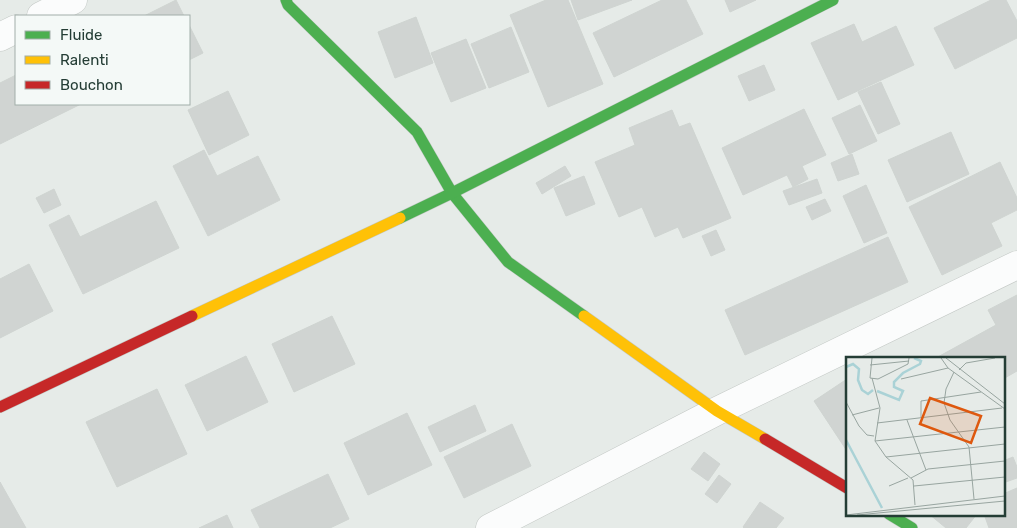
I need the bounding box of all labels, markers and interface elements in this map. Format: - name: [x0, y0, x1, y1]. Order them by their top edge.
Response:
- legend: [15, 15, 190, 105]
- text: Fluide: [60, 26, 102, 44]
- text: Ralenti: [60, 51, 109, 69]
- text: Bouchon: [60, 76, 123, 94]
- inset map: [846, 357, 1004, 516]

